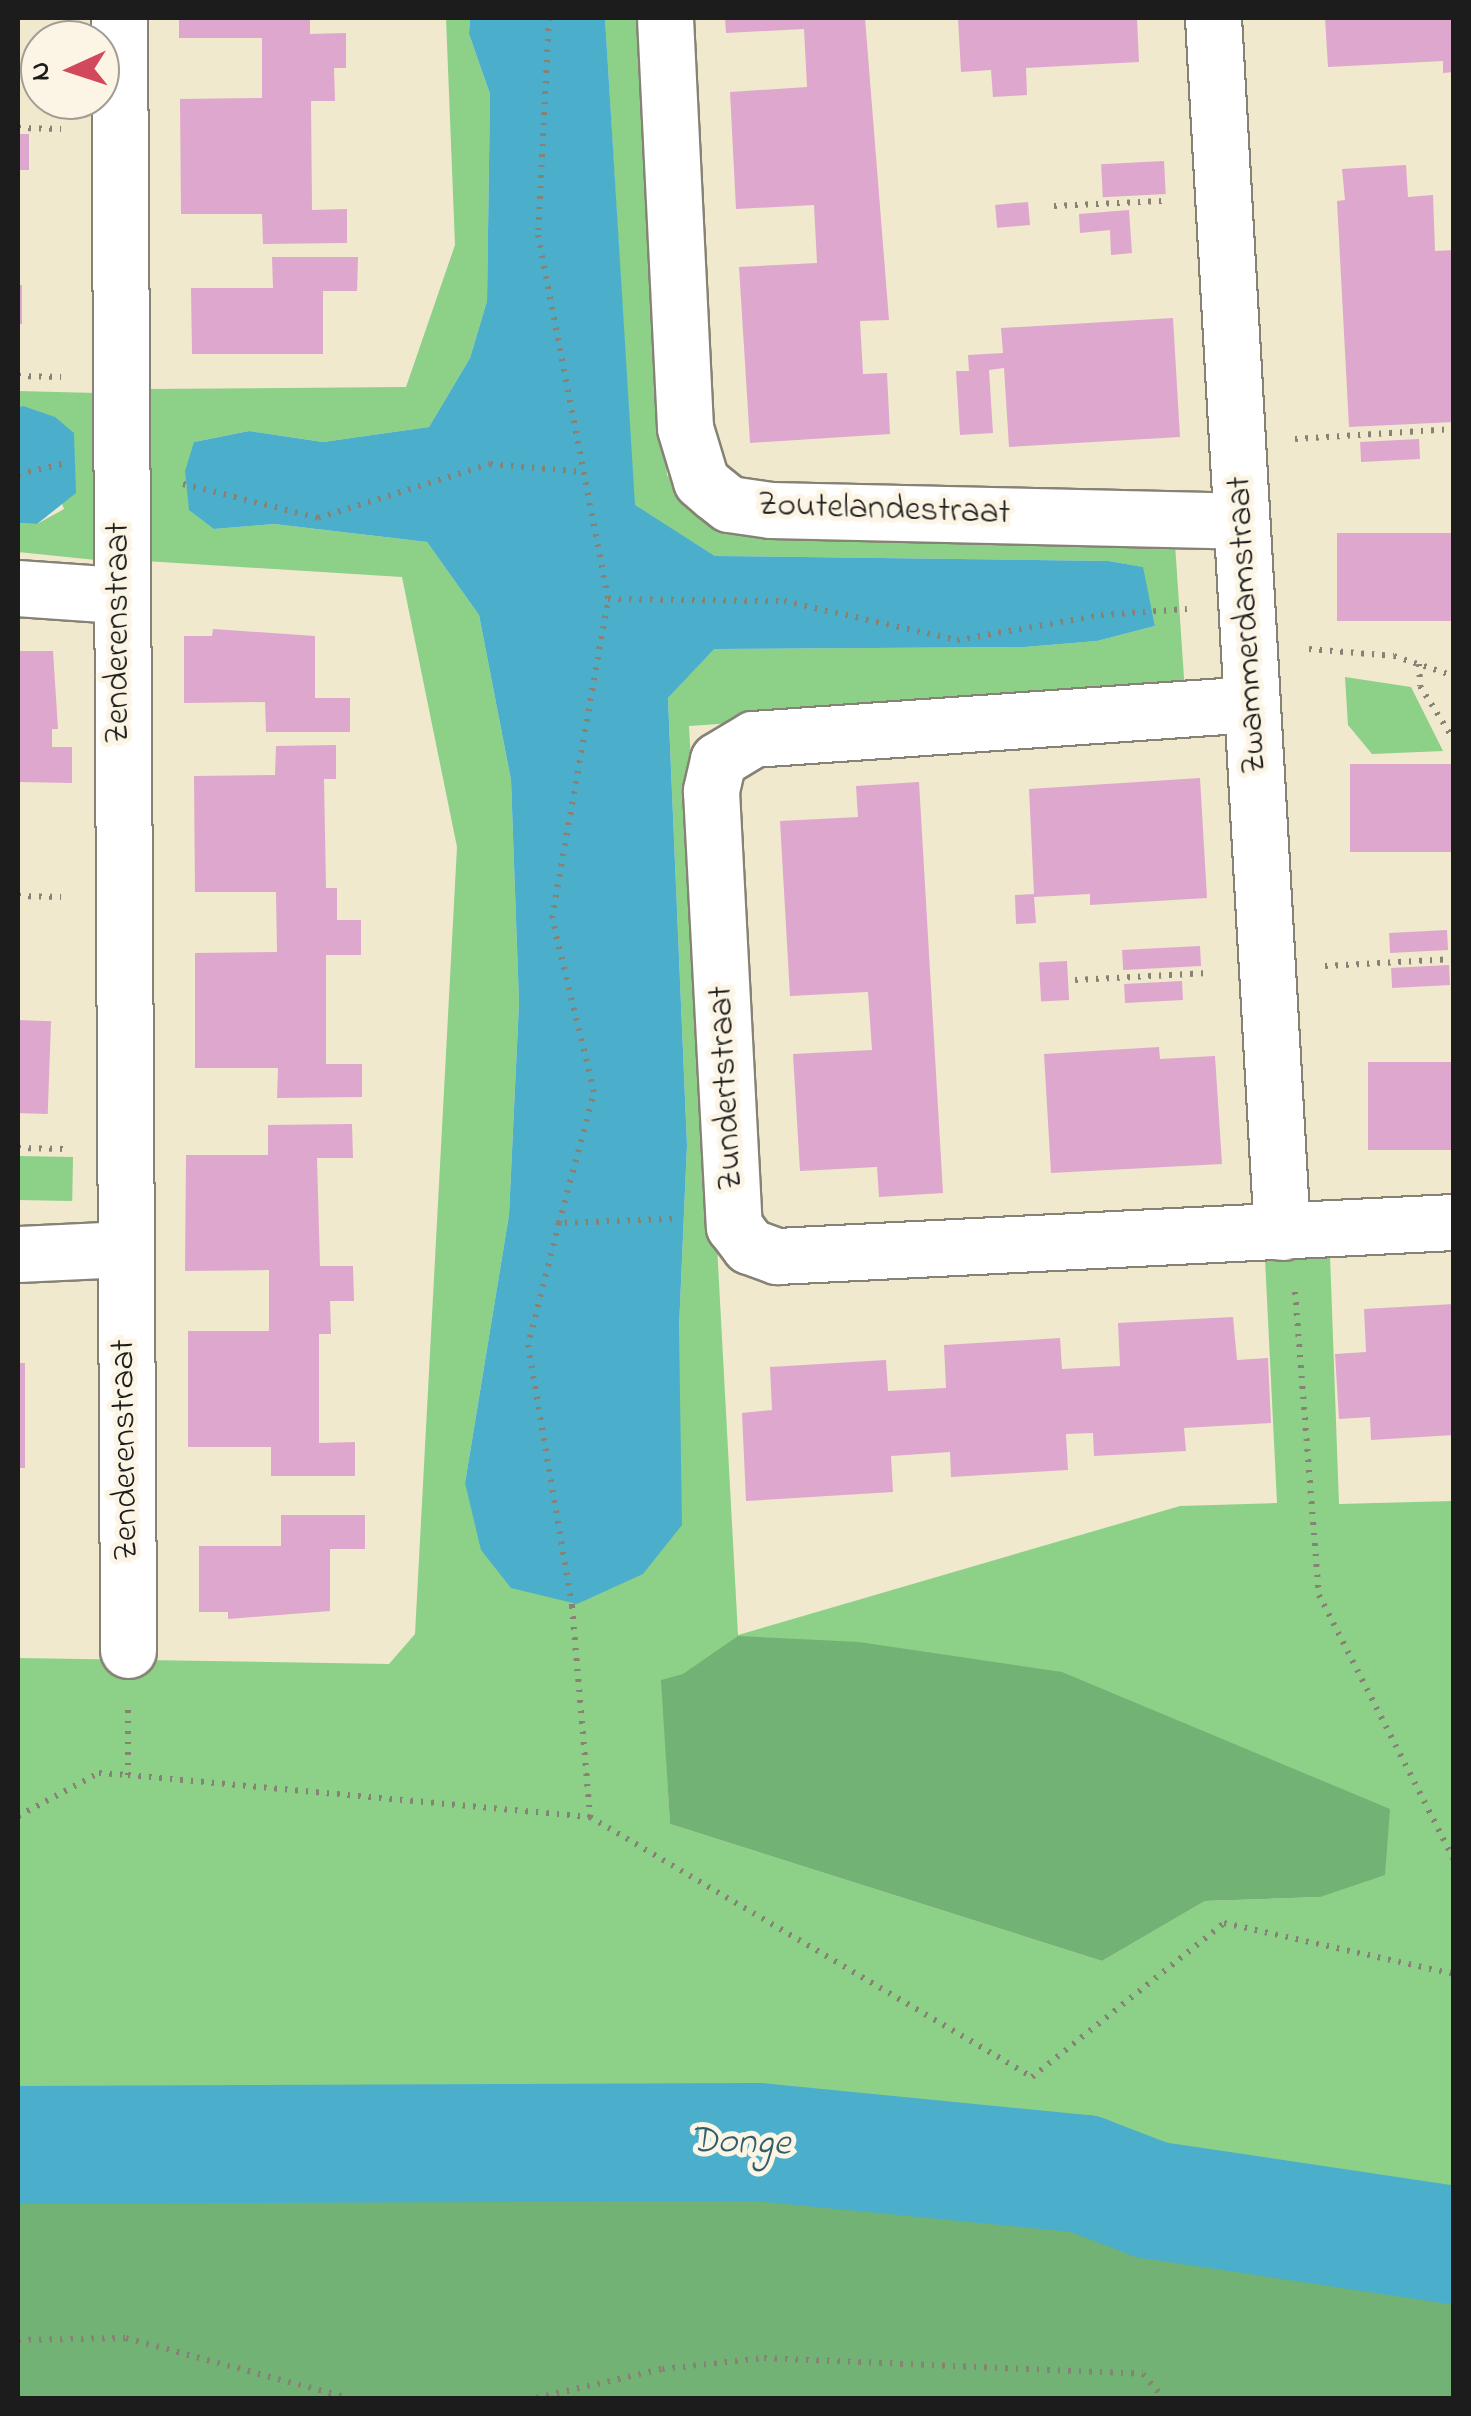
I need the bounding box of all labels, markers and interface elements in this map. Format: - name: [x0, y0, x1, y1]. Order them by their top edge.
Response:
- north arrow: [20, 20, 120, 120]
- text: N: [21, 61, 63, 82]
- street label: Zwammerdamstraat: [1219, 475, 1277, 775]
- street label: Zoutelandestraat: [757, 485, 1011, 535]
- street label: Zenderenstraat: [98, 522, 140, 744]
- street label: Zundertstraat: [701, 985, 753, 1191]
- street label: Zenderenstraat: [103, 1339, 149, 1561]
- water label: Donge: [689, 2119, 791, 2169]

